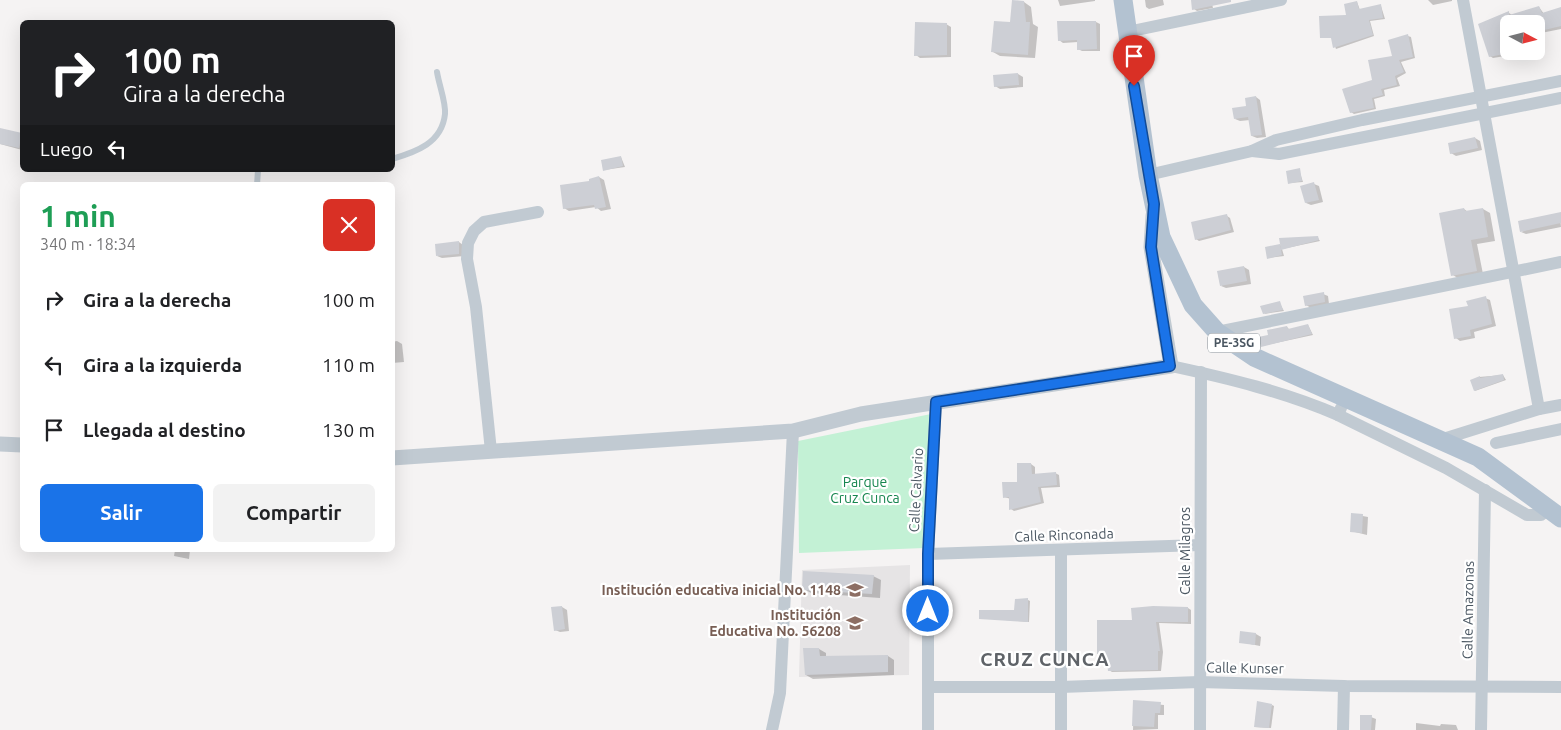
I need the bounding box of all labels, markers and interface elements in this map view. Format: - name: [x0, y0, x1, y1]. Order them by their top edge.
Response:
- north arrow: [1500, 15, 1545, 60]
- map controls: [1500, 15, 1545, 60]
- pin: [1113, 35, 1155, 86]
- icon: right: [40, 40, 105, 105]
- text: 100 m: [123, 40, 221, 80]
- icon: arrive: [1120, 42, 1148, 70]
- text: Gira a la derecha: [123, 81, 286, 106]
- icon: left: [103, 135, 131, 163]
- text: Luego: [40, 138, 93, 160]
- text: 1 min: [40, 199, 116, 233]
- button: close: [323, 199, 375, 251]
- text: 340 m · 18:34: [40, 235, 136, 253]
- icon: right: [40, 286, 68, 314]
- text: Gira a la derecha: [83, 289, 231, 311]
- text: 100 m: [322, 289, 375, 311]
- road number: PE-3SG: [1208, 333, 1260, 352]
- icon: left: [40, 351, 68, 379]
- text: Gira a la izquierda: [83, 354, 242, 376]
- text: 110 m: [322, 354, 375, 376]
- icon: arrive: [40, 416, 68, 444]
- text: Llegada al destino: [83, 419, 246, 441]
- text: 130 m: [322, 419, 375, 441]
- street label: Calle Calvario: [906, 447, 926, 533]
- park label: Parque Cruz Cunca: [830, 474, 900, 506]
- button: Salir: [40, 484, 203, 542]
- button: Compartir: [213, 484, 375, 542]
- street label: Calle Milagros: [1177, 507, 1193, 595]
- street label: Calle Rinconada: [1014, 525, 1114, 545]
- street label: Calle Amazonas: [1459, 561, 1477, 659]
- school or university icon: Institución educativa inicial No. 1148: [845, 580, 865, 600]
- place label: Institución educativa inicial No. 1148: [601, 582, 841, 598]
- position arrow: [901, 584, 953, 636]
- place label: Institución Educativa No. 56208: [709, 607, 841, 639]
- school or university icon: Institución Educativa No. 56208: [845, 613, 865, 633]
- district label: CRUZ CUNCA: [980, 648, 1110, 670]
- street label: Calle Kunser: [1206, 659, 1285, 677]

